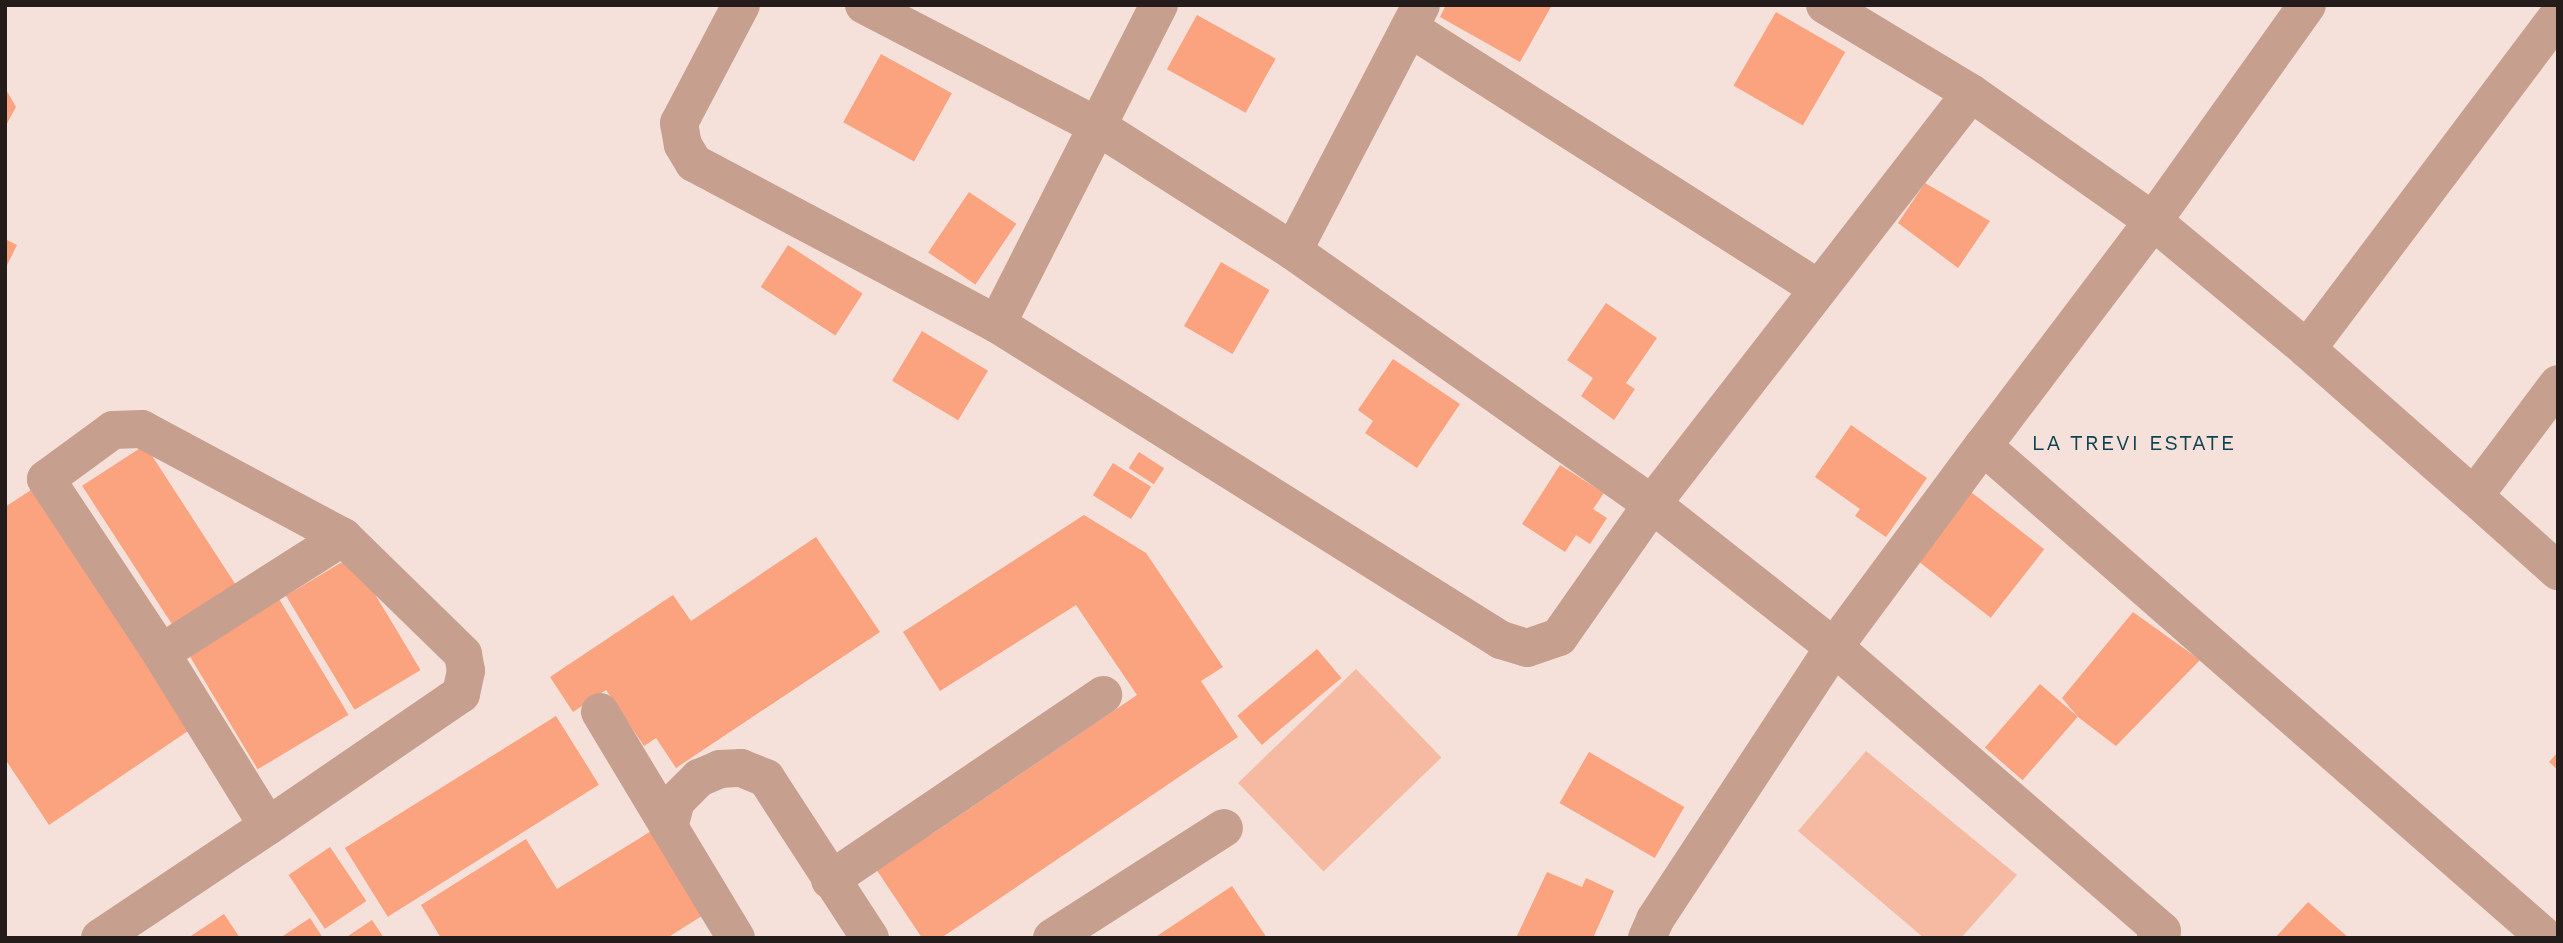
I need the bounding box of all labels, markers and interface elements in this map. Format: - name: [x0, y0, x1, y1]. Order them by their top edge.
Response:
- district label: LA TREVI ESTATE: [2033, 430, 2235, 456]

